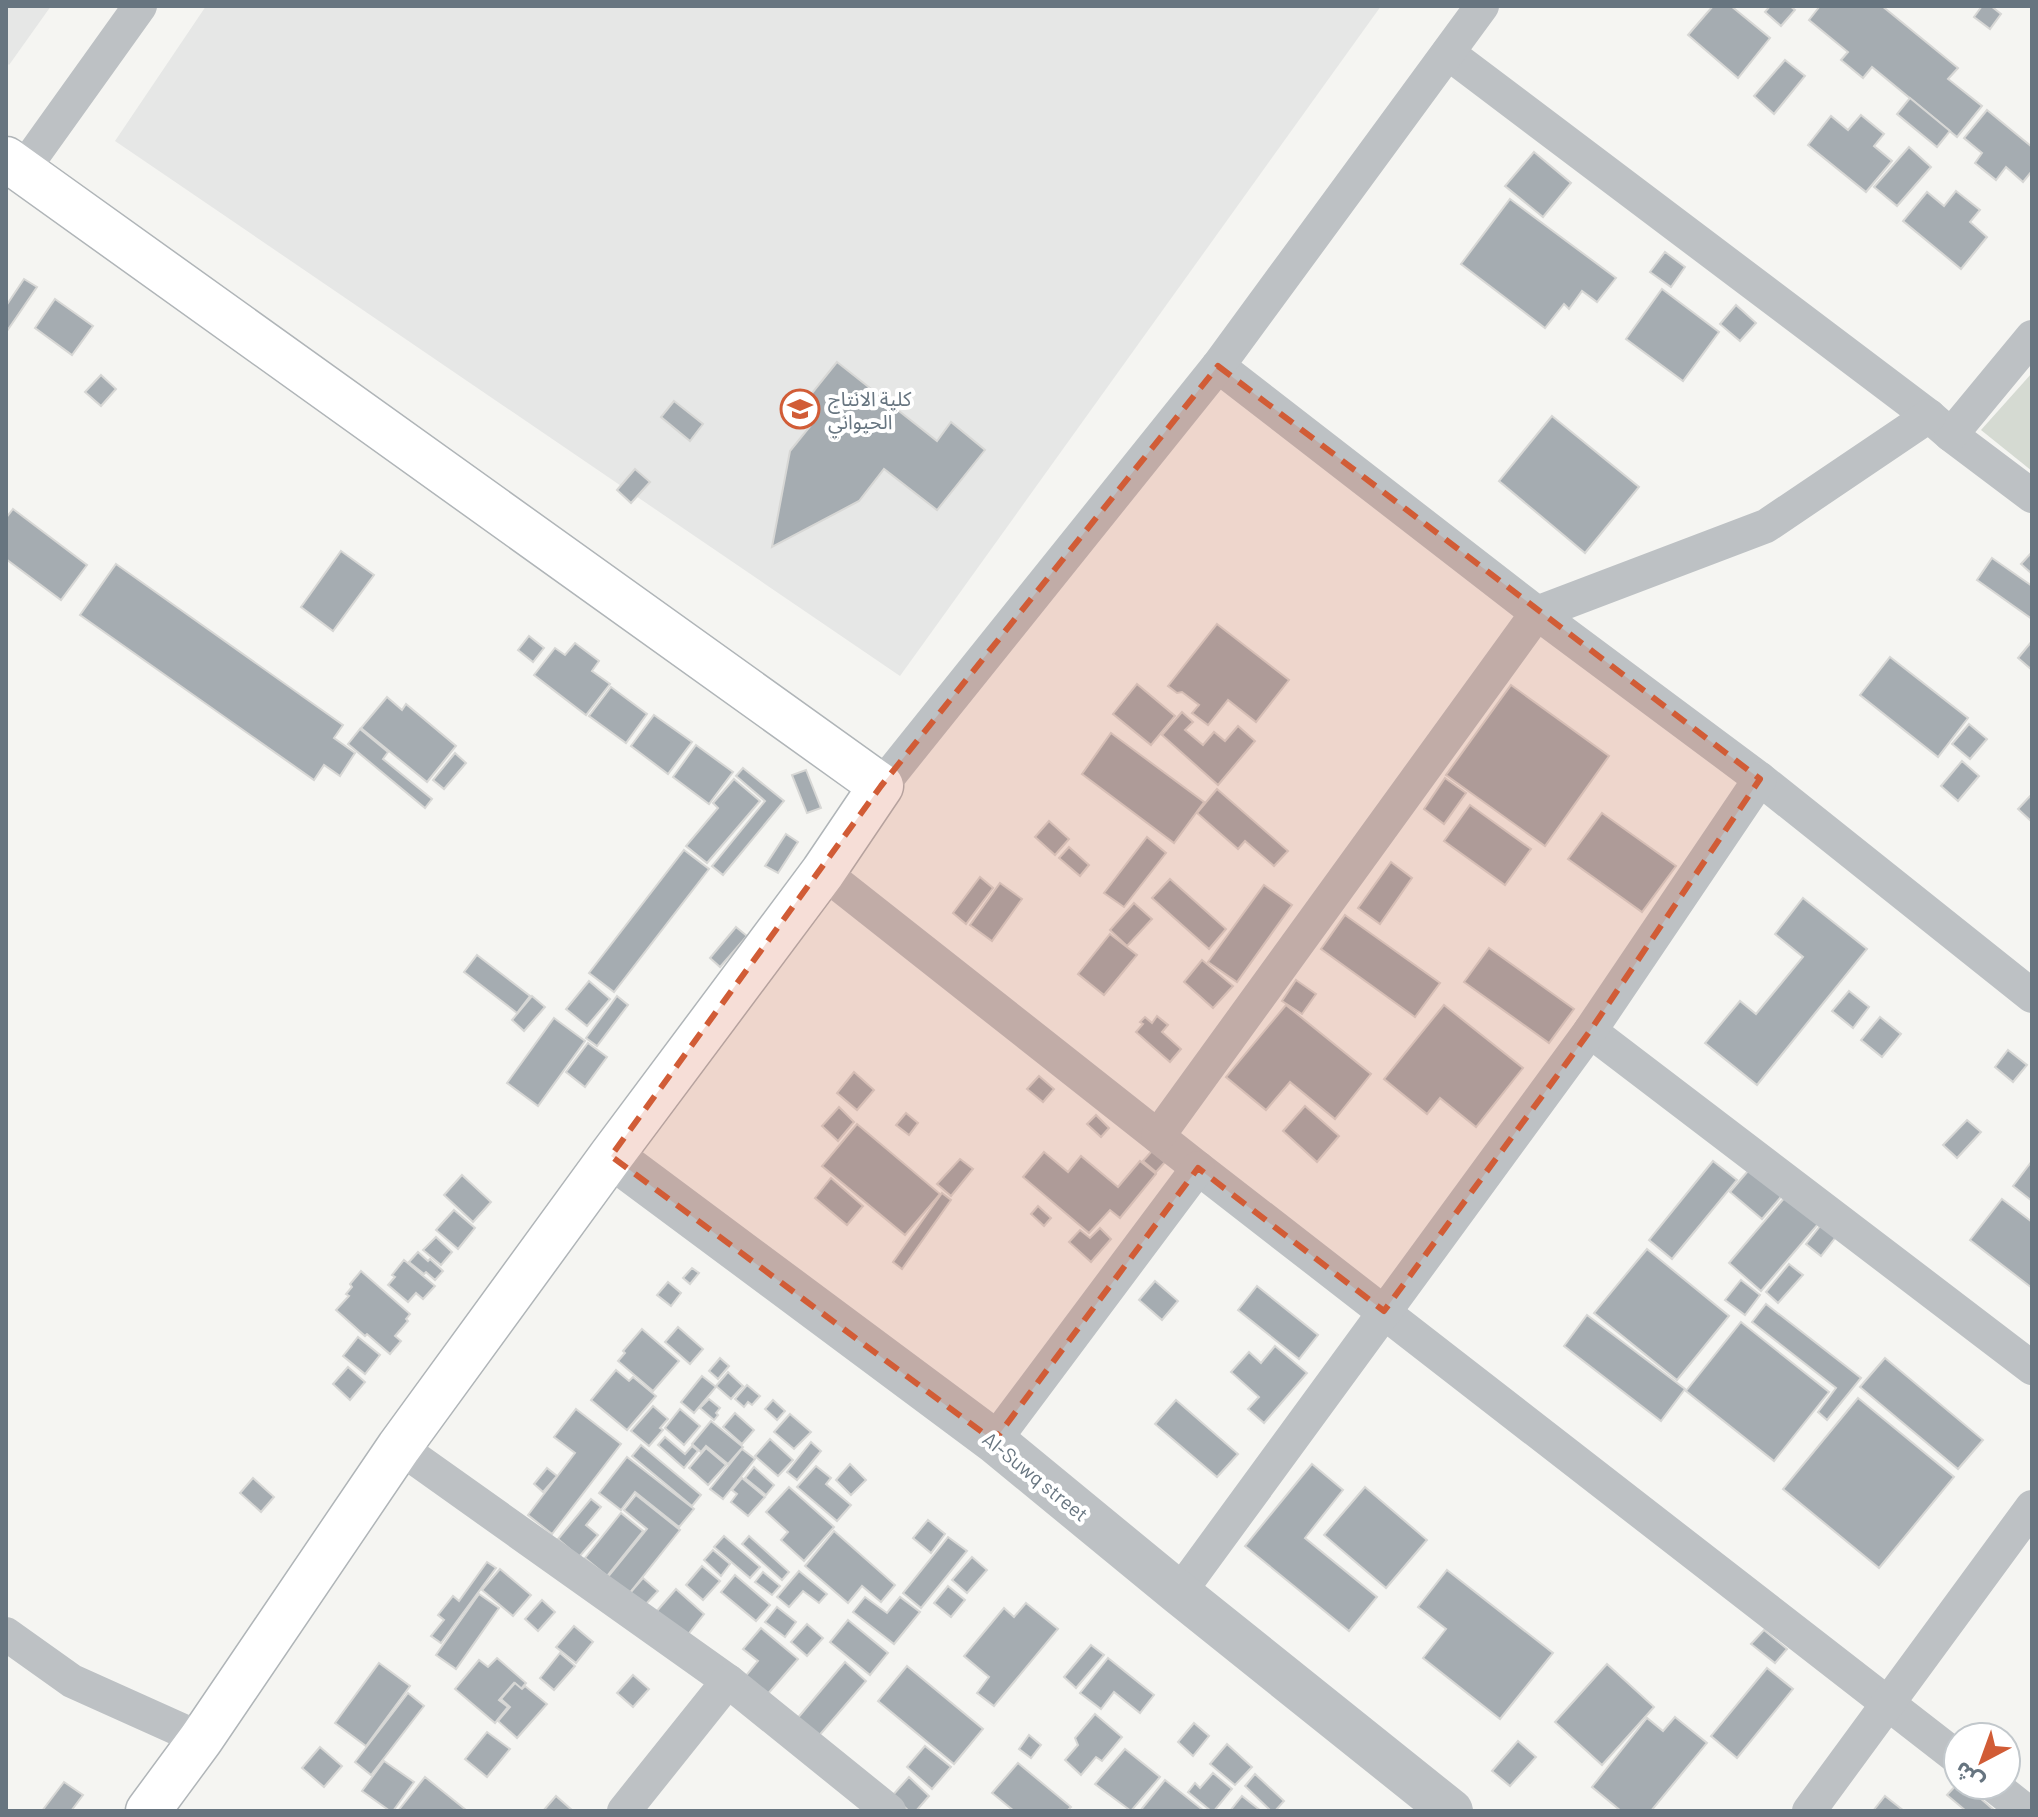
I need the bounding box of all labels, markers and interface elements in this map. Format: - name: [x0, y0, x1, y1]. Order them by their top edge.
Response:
- place label: كلية الانتاج الحيواني: [828, 386, 912, 438]
- school or university icon: كلية الانتاج الحيواني: [779, 388, 821, 430]
- street label: Al-Suwq street: [978, 1426, 1094, 1526]
- north arrow: [1942, 1721, 2022, 1801]
- text: ش: [1948, 1756, 1989, 1797]

